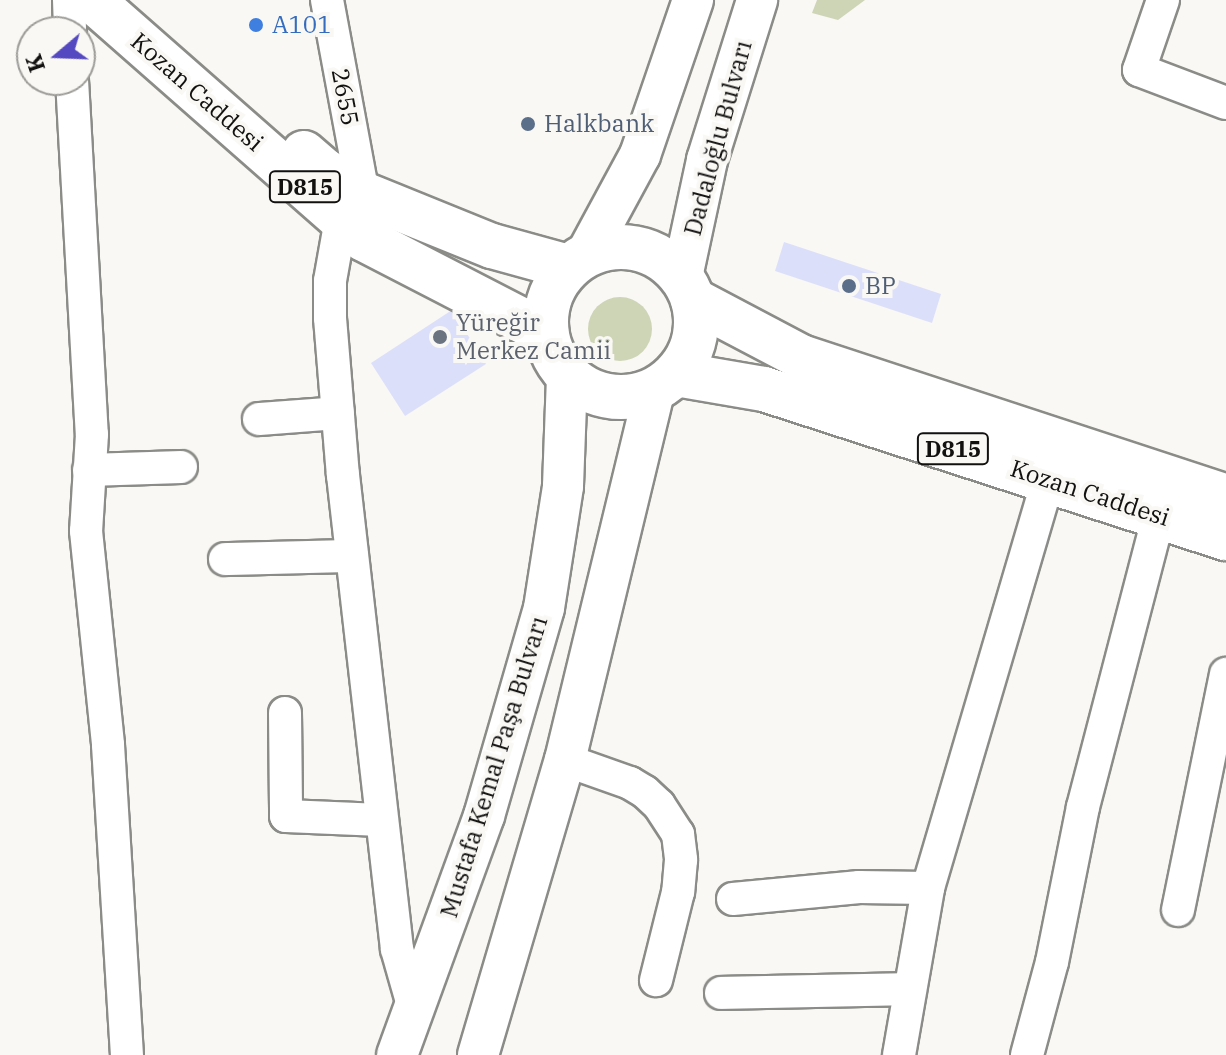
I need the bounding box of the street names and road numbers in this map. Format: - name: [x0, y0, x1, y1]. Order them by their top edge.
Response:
- street label: Kozan Caddesi: [125, 27, 269, 157]
- street label: Dadaloğlu Bulvarı: [678, 37, 758, 239]
- street label: 2655: [325, 66, 365, 128]
- road number: D815: [267, 169, 343, 205]
- road number: D815: [915, 431, 991, 467]
- street label: Kozan Caddesi: [1007, 454, 1173, 532]
- street label: Mustafa Kemal Paşa Bulvarı: [434, 613, 554, 921]

